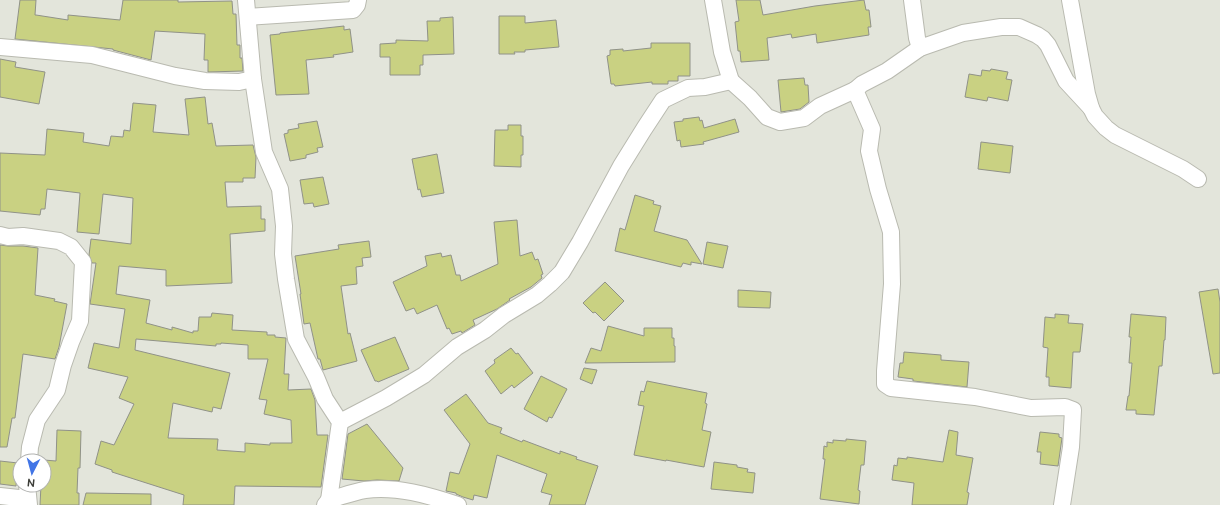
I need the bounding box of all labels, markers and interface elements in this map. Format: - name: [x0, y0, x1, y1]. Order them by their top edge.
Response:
- north arrow: [12, 453, 52, 493]
- text: N: [26, 477, 36, 489]

